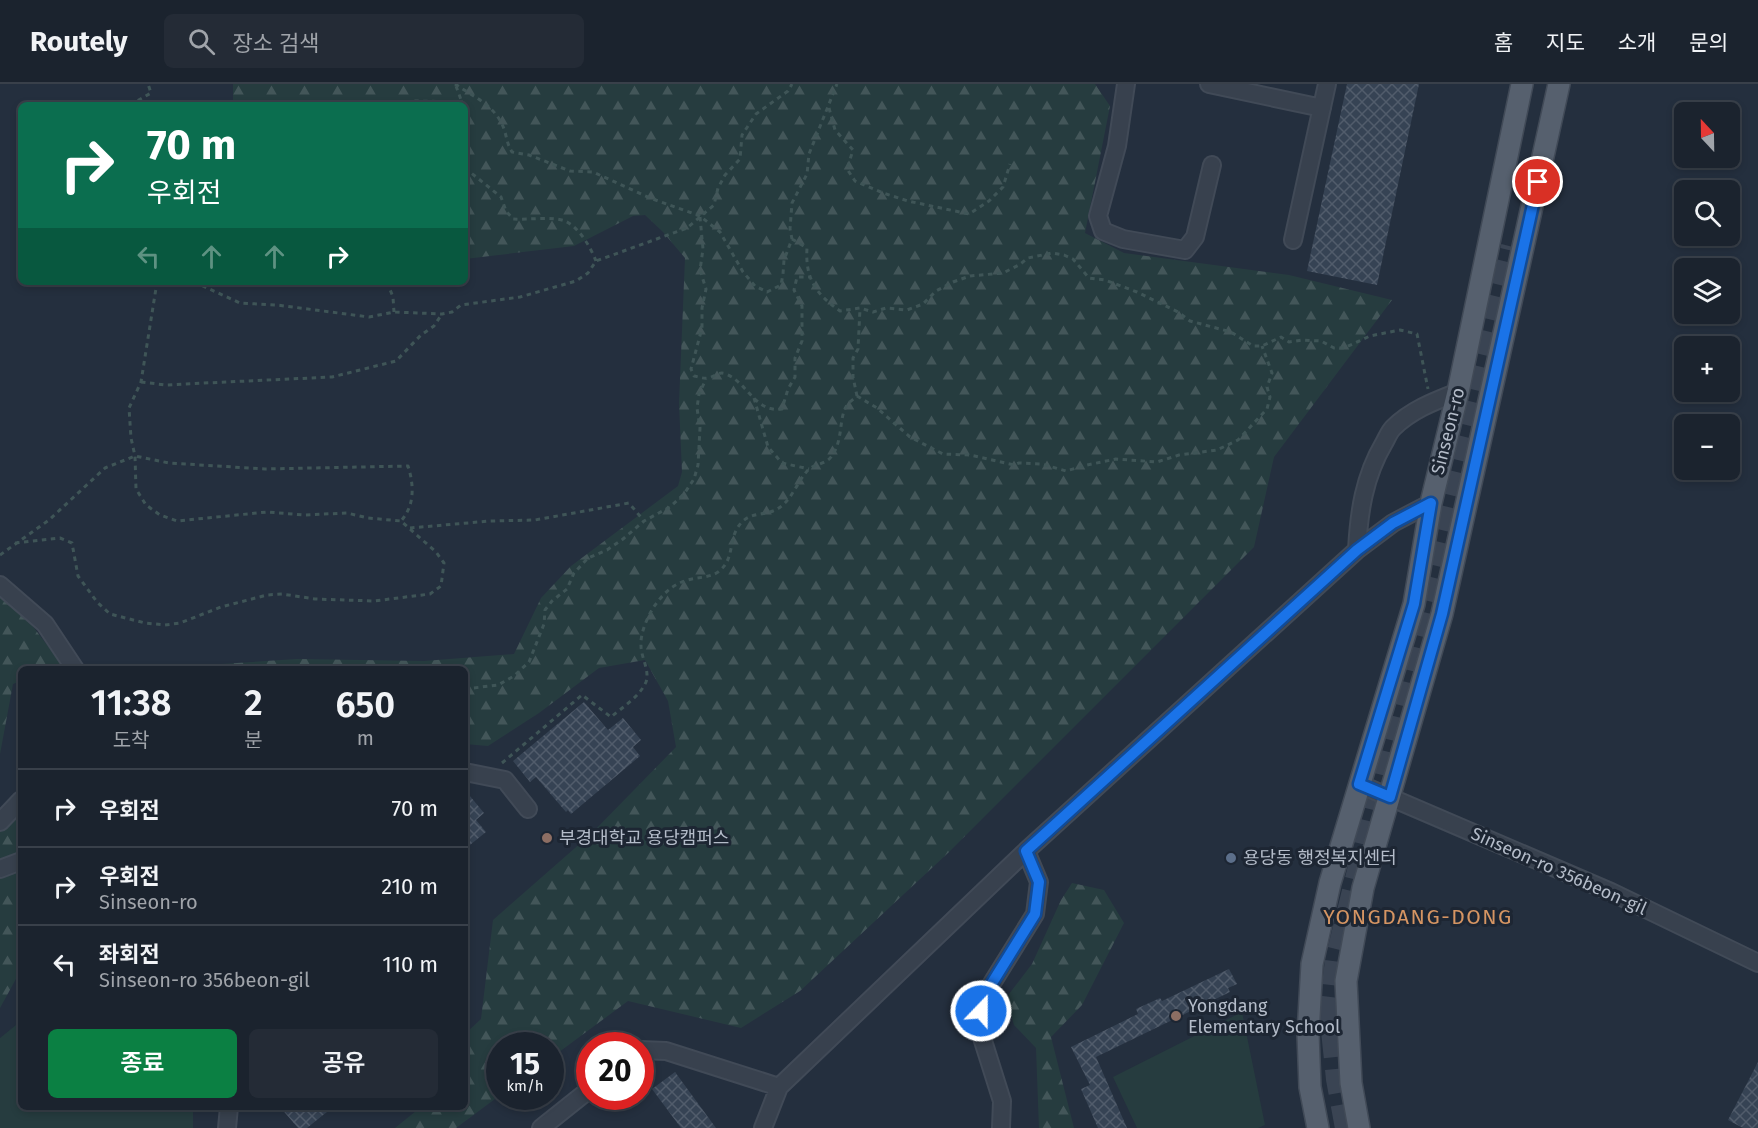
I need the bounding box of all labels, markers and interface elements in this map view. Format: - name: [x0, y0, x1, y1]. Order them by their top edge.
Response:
- search box: [164, 14, 584, 68]
- text: Routely: [30, 25, 128, 58]
- icon: search: [185, 25, 218, 58]
- text: 장소 검색: [233, 30, 319, 57]
- text: 홈: [1494, 30, 1513, 56]
- text: 지도: [1546, 30, 1585, 56]
- text: 소개: [1618, 30, 1656, 56]
- text: 문의: [1689, 30, 1728, 56]
- north arrow: [1674, 102, 1740, 168]
- map controls: [1674, 102, 1740, 480]
- text: 70 m: [147, 120, 236, 170]
- icon: right: [48, 126, 126, 204]
- pin: [1512, 156, 1563, 207]
- icon: arrive: [1521, 165, 1554, 198]
- text: 우회전: [147, 177, 222, 209]
- button: search: [1674, 180, 1740, 246]
- icon: left: [132, 240, 165, 273]
- icon: ahead: [195, 240, 228, 273]
- icon: ahead: [258, 240, 291, 273]
- icon: right: [321, 240, 354, 273]
- button: layers: [1674, 258, 1740, 324]
- button: +: [1674, 336, 1740, 402]
- street label: Sinseon-ro: [1427, 385, 1469, 477]
- button: −: [1674, 414, 1740, 480]
- text: 11:38: [91, 681, 171, 725]
- text: 2: [244, 681, 263, 725]
- text: 650: [336, 683, 395, 727]
- text: m: [357, 726, 374, 750]
- text: 도착: [113, 728, 150, 752]
- text: 분: [244, 728, 263, 752]
- icon: right: [48, 792, 81, 825]
- text: 70 m: [392, 795, 438, 822]
- text: 우회전: [99, 797, 160, 824]
- street label: Sinseon-ro 356beon-gil: [1468, 822, 1650, 920]
- place label: 부경대학교 용당캠퍼스: [559, 827, 729, 849]
- marker: 부경대학교 용당캠퍼스: [540, 831, 554, 845]
- place label: 용당동 행정복지센터: [1243, 847, 1397, 869]
- marker: 용당동 행정복지센터: [1224, 851, 1238, 865]
- text: 우회전: [99, 863, 160, 890]
- icon: right: [48, 870, 81, 903]
- text: 210 m: [381, 873, 438, 900]
- text: Sinseon-ro: [99, 890, 198, 914]
- district label: YONGDANG-DONG: [1323, 904, 1513, 930]
- text: 좌회전: [99, 941, 160, 968]
- icon: left: [48, 948, 81, 981]
- text: 110 m: [382, 951, 438, 978]
- text: Sinseon-ro 356beon-gil: [99, 968, 310, 992]
- position arrow: [949, 979, 1013, 1043]
- place label: Yongdang Elementary School: [1188, 995, 1340, 1038]
- marker: Yongdang Elementary School: [1169, 1009, 1183, 1023]
- button: 종료: [48, 1029, 237, 1098]
- button: 공유: [249, 1029, 438, 1098]
- speed limit sign: 20: [576, 1032, 654, 1110]
- text: 15: [510, 1046, 540, 1082]
- text: km/h: [506, 1077, 544, 1095]

